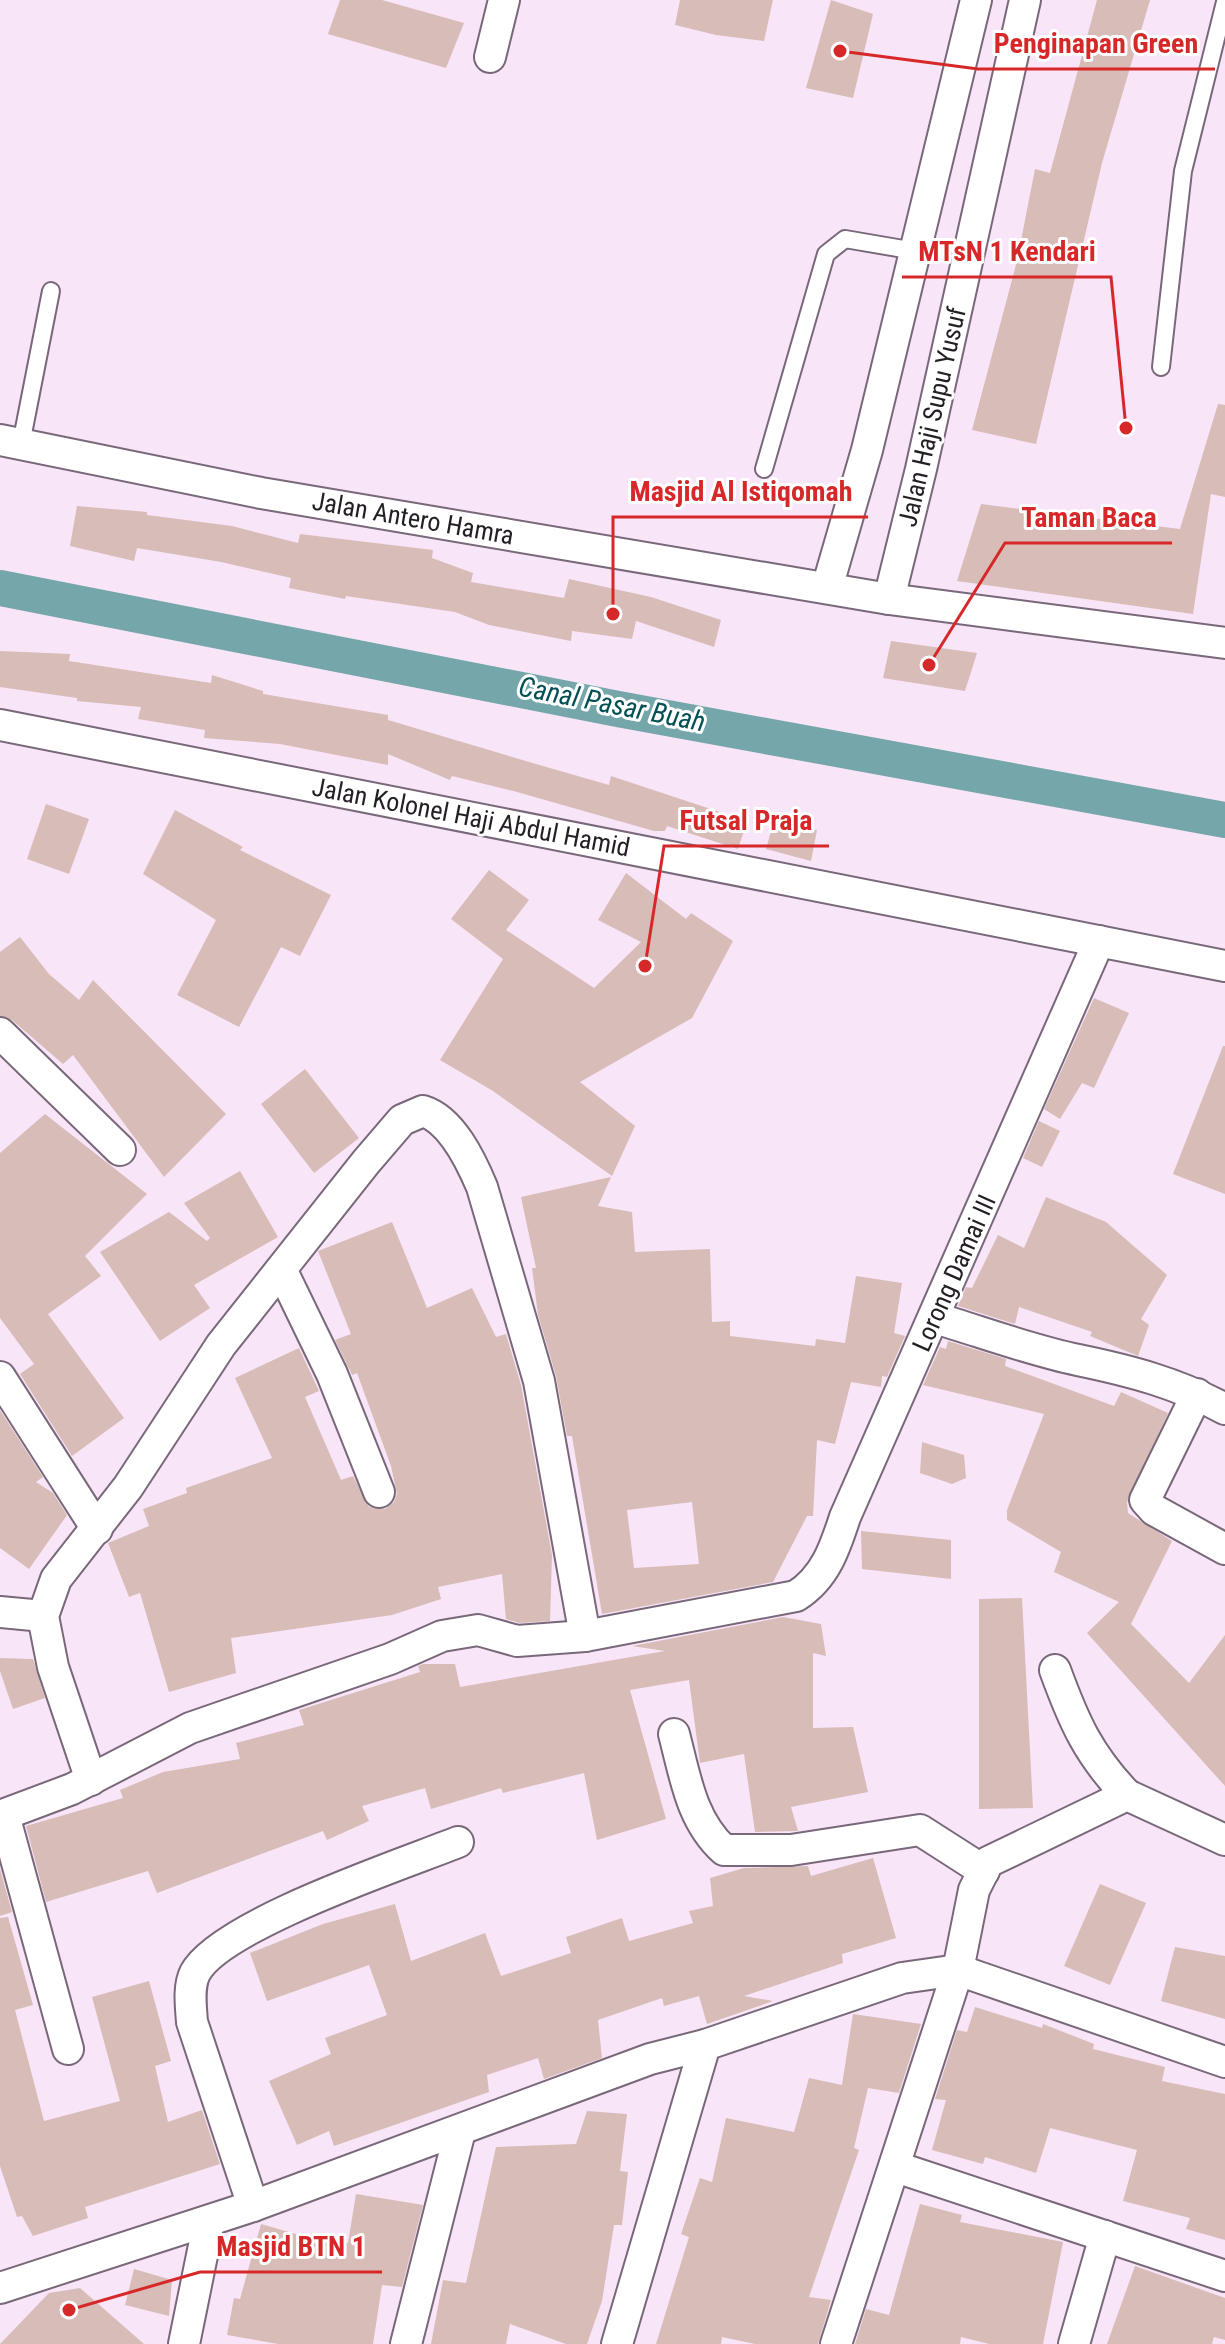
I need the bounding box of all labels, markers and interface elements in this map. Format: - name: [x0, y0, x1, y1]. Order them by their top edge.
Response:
- callout: Penginapan Green: [978, 17, 1215, 69]
- text: Penginapan Green: [994, 27, 1198, 60]
- callout: MTsN 1 Kendari: [902, 225, 1111, 277]
- text: MTsN 1 Kendari: [918, 235, 1096, 268]
- street label: Jalan Haji Supu Yusuf: [892, 304, 972, 530]
- callout: Masjid Al Istiqomah: [613, 465, 868, 517]
- text: Masjid Al Istiqomah: [629, 475, 853, 508]
- street label: Jalan Antero Hamra: [310, 485, 516, 551]
- callout: Taman Baca: [1005, 491, 1172, 543]
- text: Taman Baca: [1021, 501, 1157, 534]
- water label: Canal Pasar Buah: [516, 670, 708, 738]
- street label: Jalan Kolonel Haji Abdul Hamid: [310, 771, 632, 863]
- callout: Futsal Praja: [664, 794, 829, 846]
- text: Futsal Praja: [680, 804, 812, 837]
- street label: Lorong Damai III: [906, 1190, 1002, 1356]
- callout: Masjid BTN 1: [200, 2220, 382, 2272]
- text: Masjid BTN 1: [216, 2230, 366, 2263]

